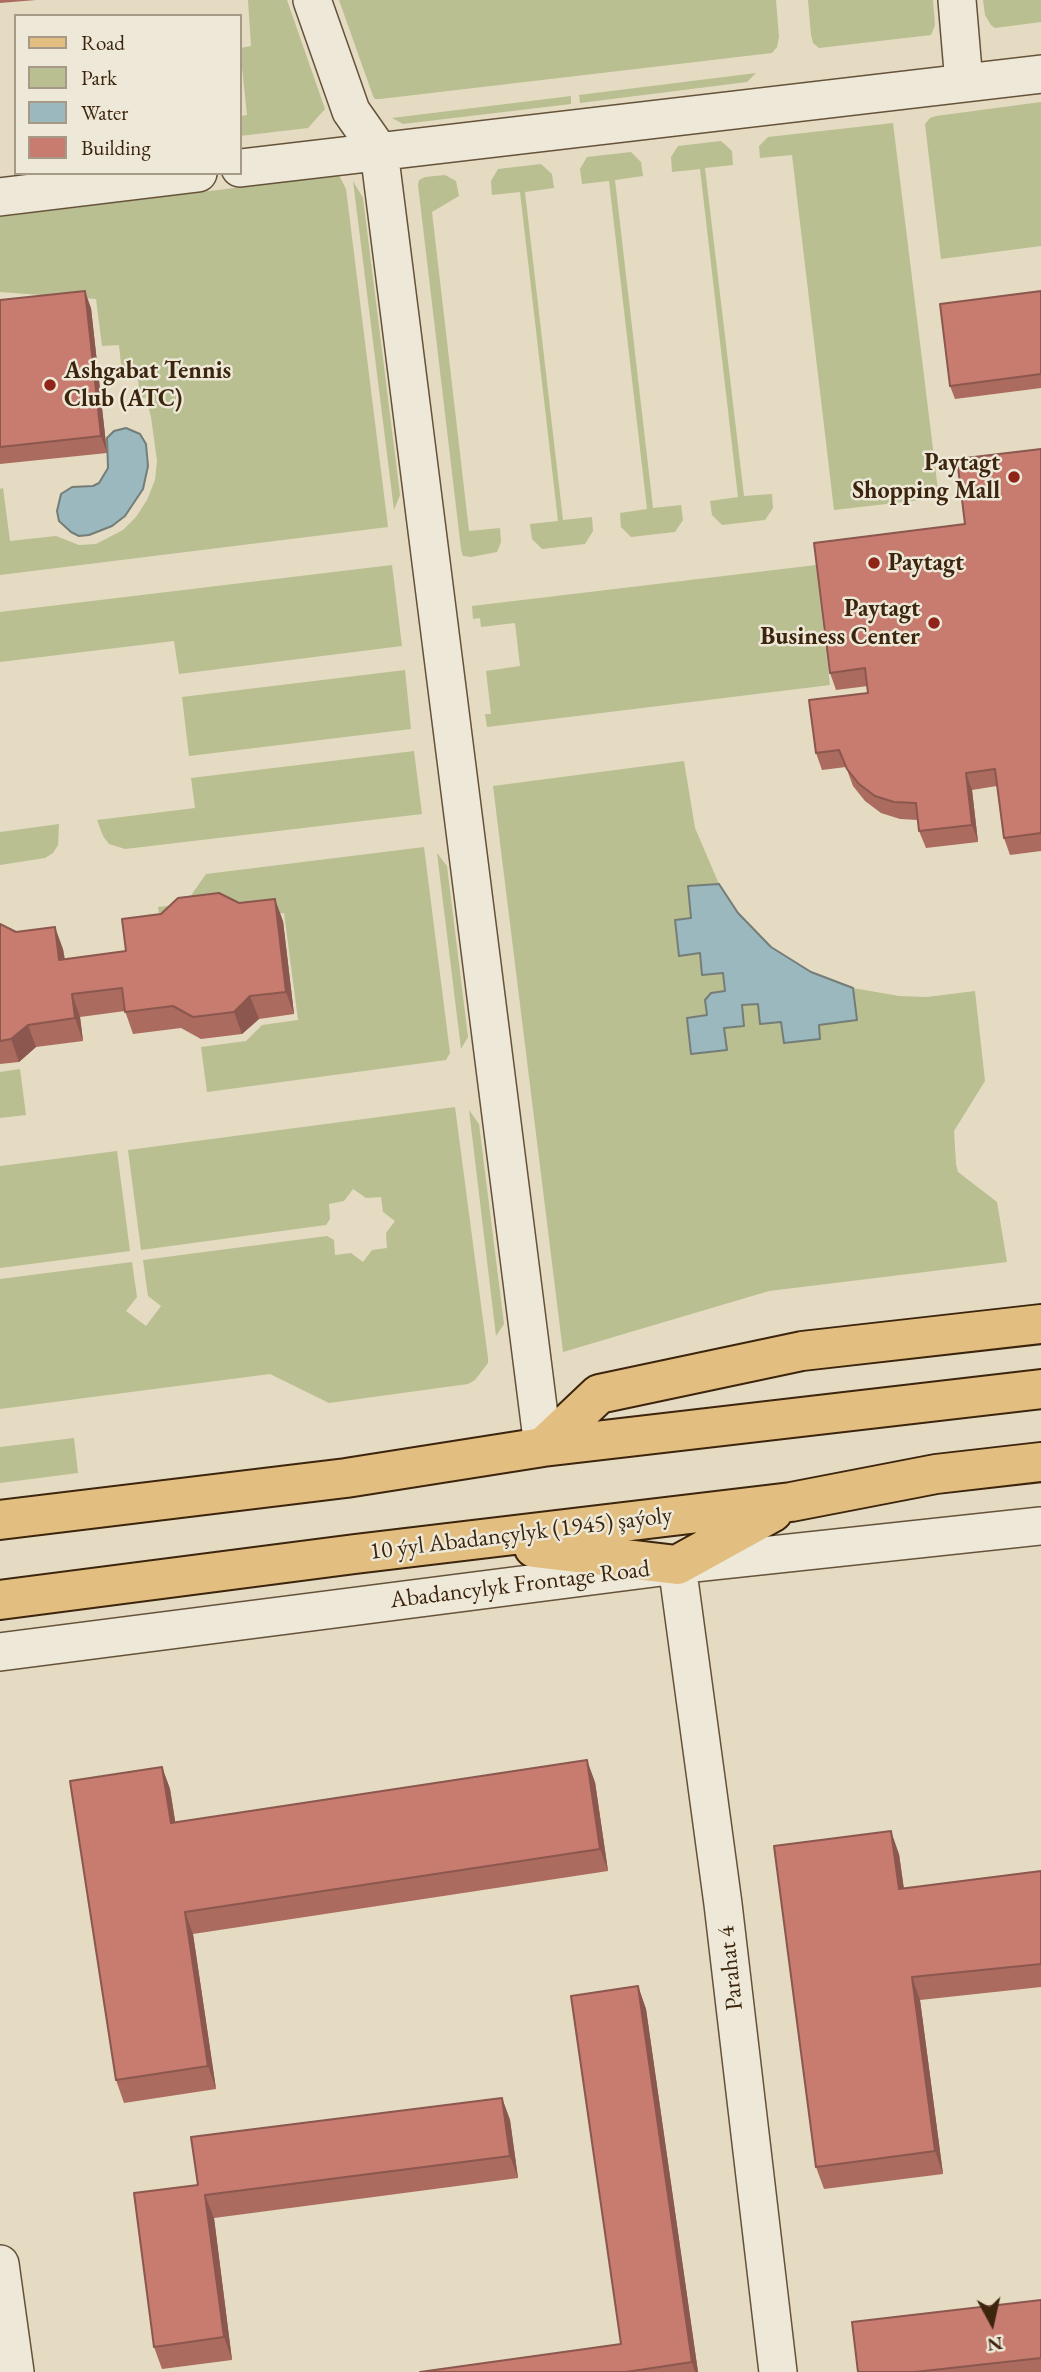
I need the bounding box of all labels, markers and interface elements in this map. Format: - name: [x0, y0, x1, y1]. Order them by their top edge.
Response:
- legend: [14, 14, 242, 175]
- text: Road: [81, 29, 125, 56]
- text: Park: [81, 64, 117, 91]
- text: Water: [81, 99, 128, 126]
- text: Building: [81, 134, 151, 161]
- place label: Ashgabat Tennis Club (ATC): [64, 357, 231, 413]
- marker: Ashgabat Tennis Club (ATC): [42, 377, 58, 393]
- place label: Paytagt Shopping Mall: [852, 449, 1000, 505]
- marker: Paytagt Shopping Mall: [1006, 469, 1022, 485]
- place label: Paytagt: [888, 549, 964, 577]
- marker: Paytagt: [866, 555, 882, 571]
- place label: Paytagt Business Center: [760, 595, 920, 651]
- marker: Paytagt Business Center: [926, 615, 942, 631]
- street label: 10 ýyl Abadançylyk (1945) şaýoly: [368, 1501, 674, 1567]
- street label: Abadancylyk Frontage Road: [389, 1555, 651, 1615]
- street label: Parahat 4: [712, 1924, 750, 2012]
- north arrow: [957, 2288, 1027, 2358]
- text: N: [986, 2331, 1004, 2358]

